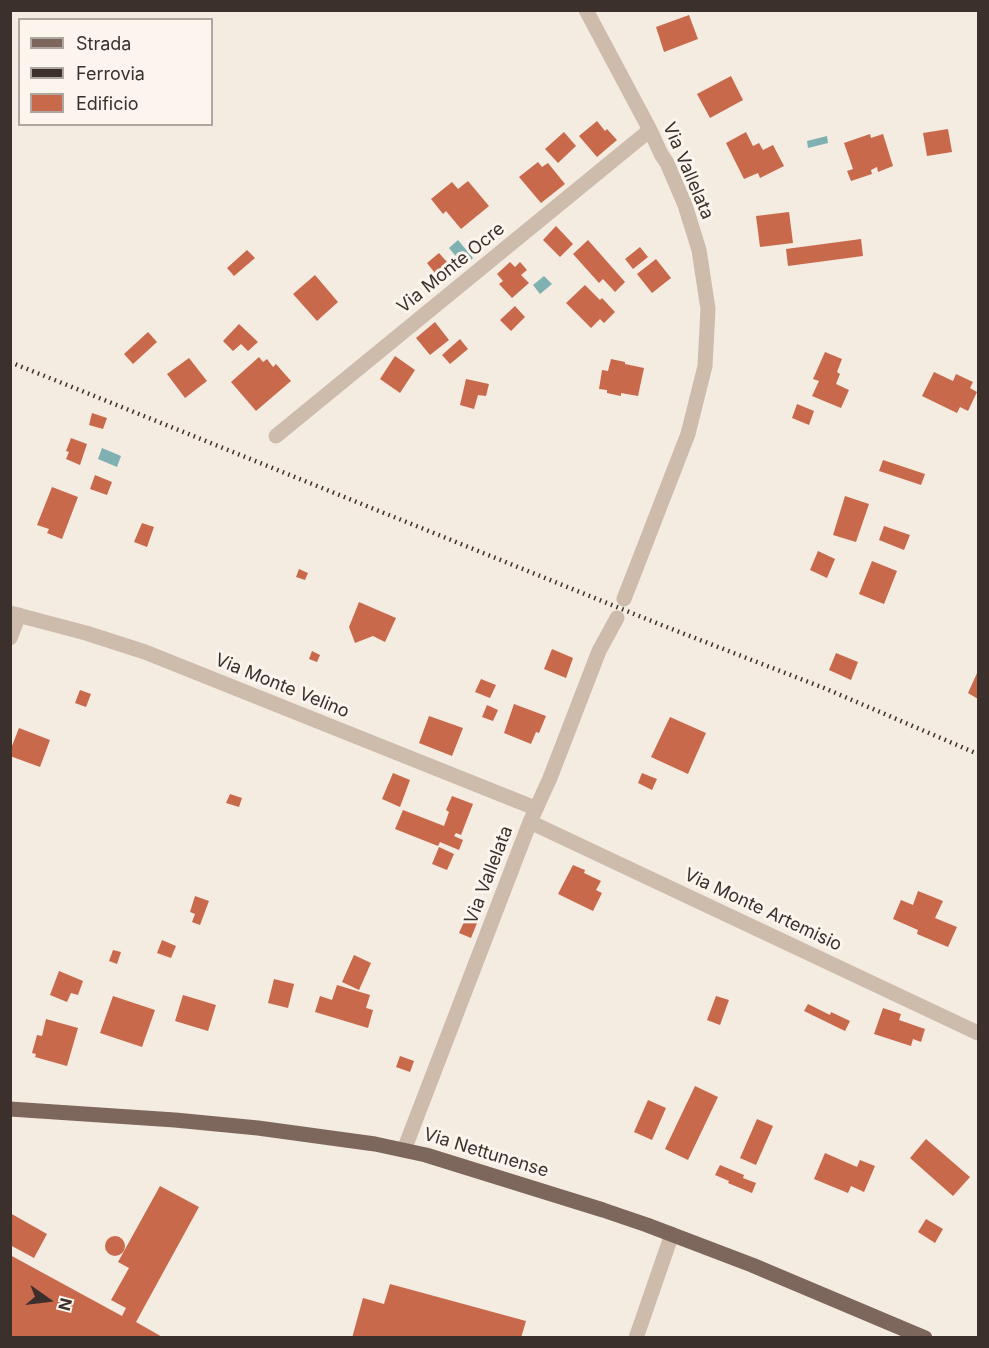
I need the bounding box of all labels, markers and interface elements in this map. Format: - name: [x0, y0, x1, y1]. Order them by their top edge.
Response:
- legend: [18, 18, 213, 126]
- text: Strada: [76, 33, 131, 54]
- text: Ferrovia: [76, 63, 145, 84]
- text: Edificio: [76, 93, 139, 114]
- street label: Via Vallelata: [658, 119, 718, 223]
- street label: Via Monte Ocre: [393, 218, 509, 318]
- street label: Via Monte Velino: [212, 649, 352, 723]
- street label: Via Vallelata: [460, 823, 518, 927]
- street label: Via Monte Artemisio: [681, 864, 845, 956]
- street label: Via Nettunense: [421, 1124, 551, 1182]
- north arrow: [18, 1270, 78, 1330]
- text: N: [54, 1296, 77, 1313]

